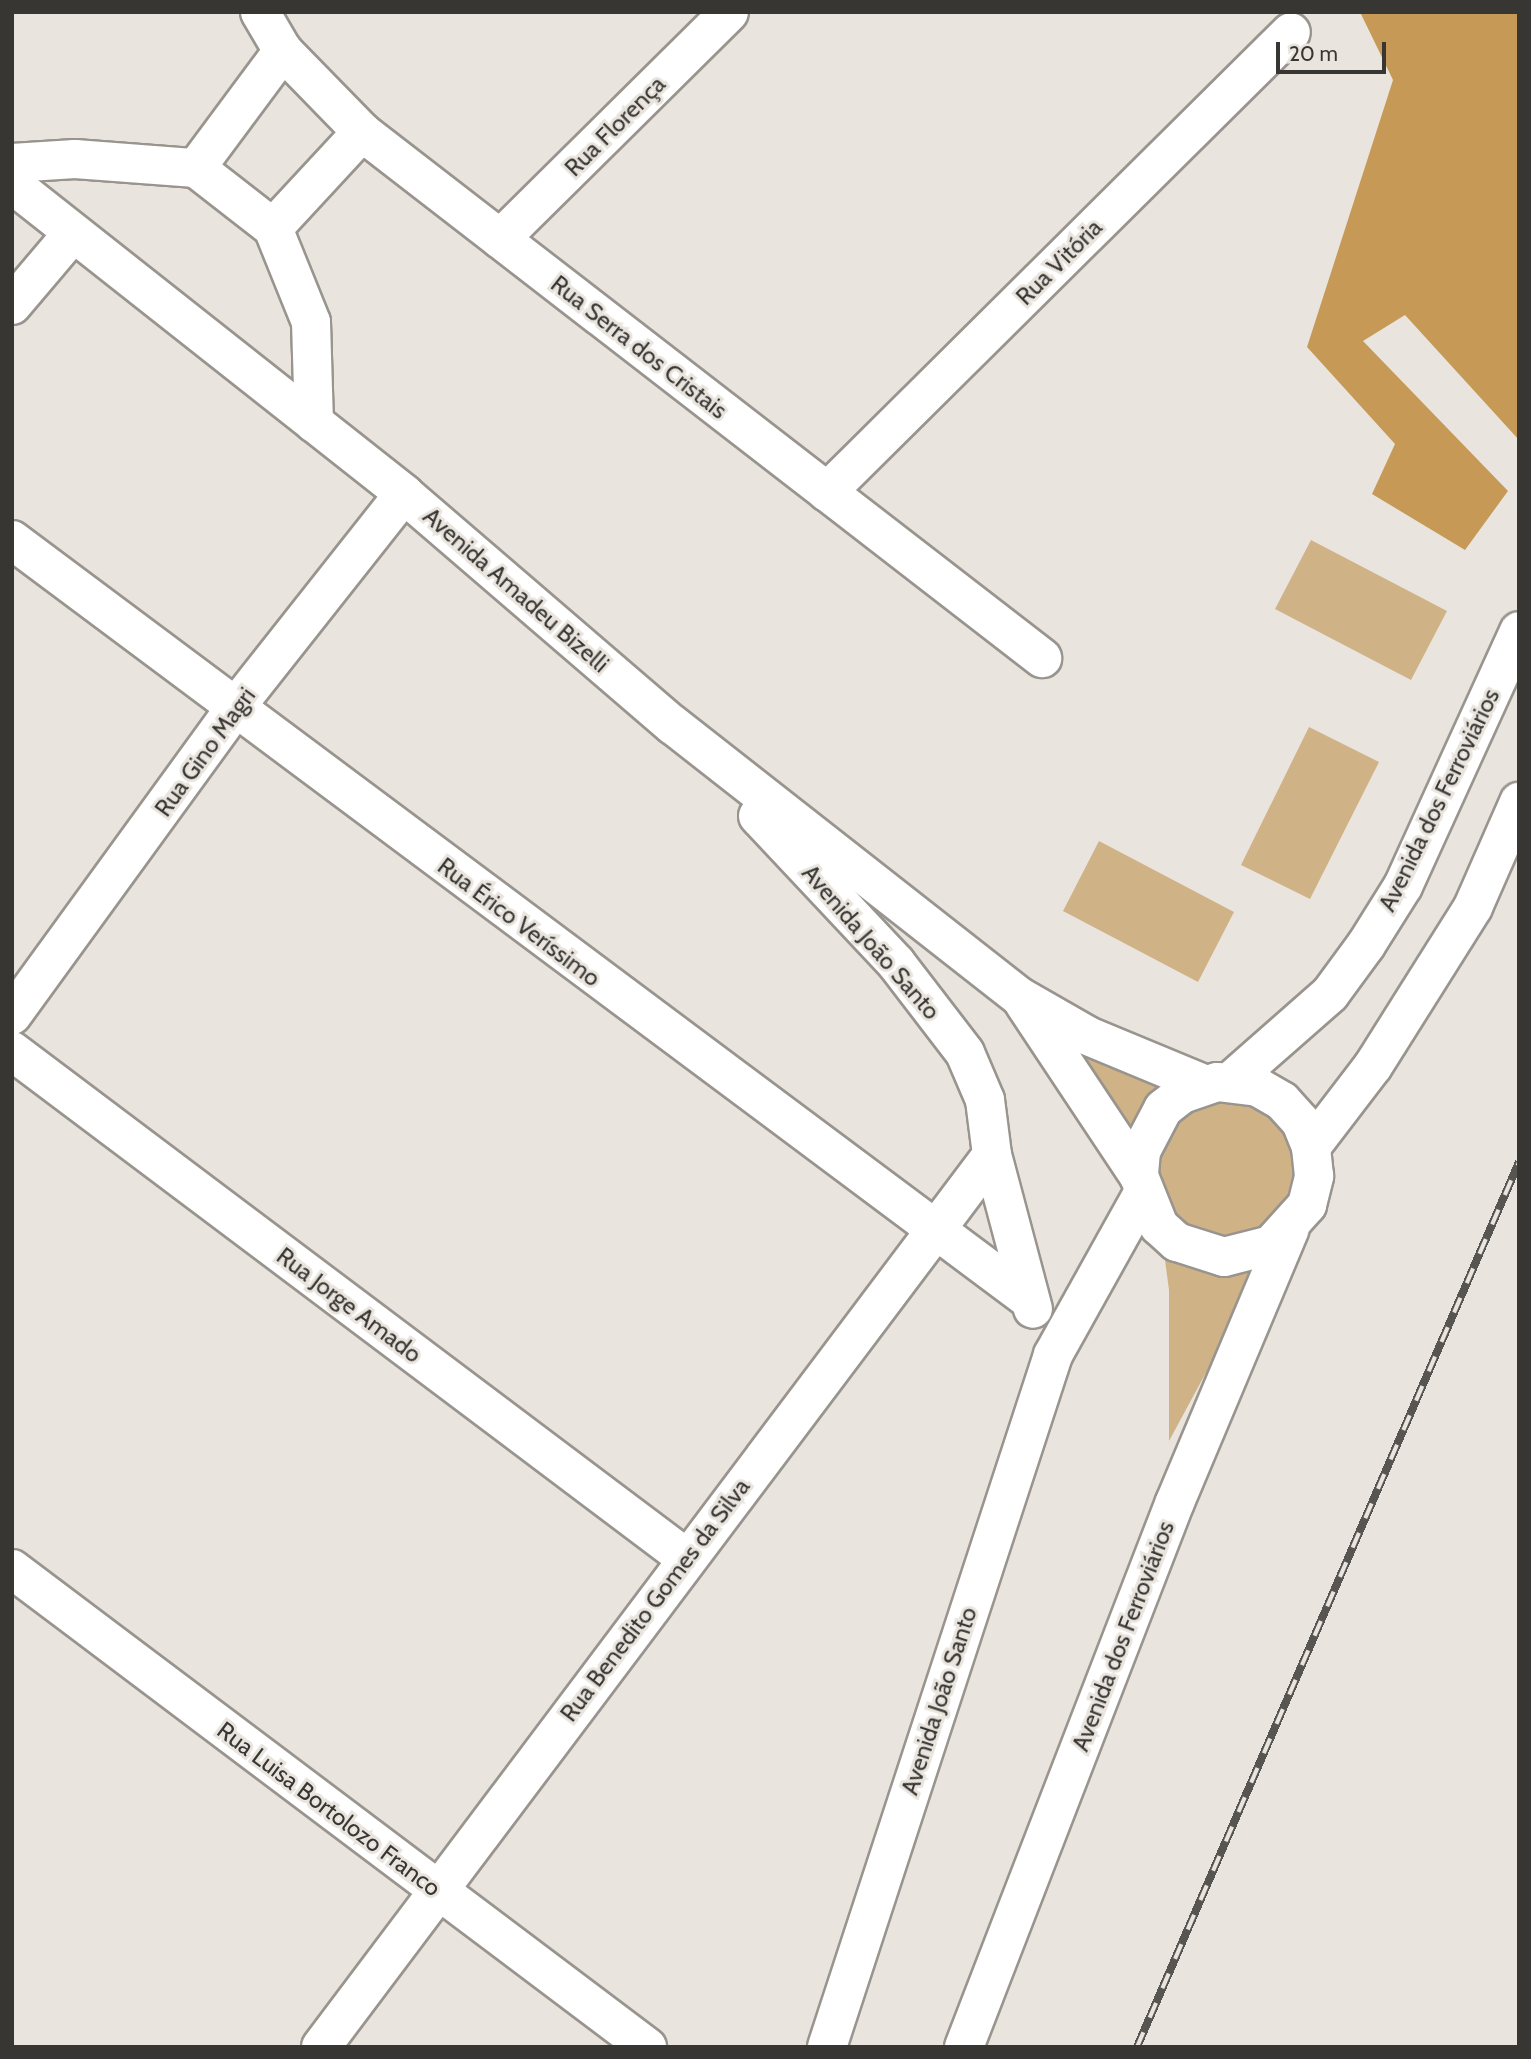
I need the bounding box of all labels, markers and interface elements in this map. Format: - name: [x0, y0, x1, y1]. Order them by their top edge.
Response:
- scale bar: [1279, 28, 1389, 72]
- text: 20 m: [1289, 41, 1338, 66]
- street label: Rua Florença: [559, 70, 671, 182]
- street label: Rua Vitória: [1010, 213, 1108, 311]
- street label: Rua Serra dos Cristais: [545, 269, 733, 425]
- street label: Avenida Amadeu Bizelli: [417, 502, 615, 678]
- street label: Rua Gino Magri: [149, 682, 261, 822]
- street label: Avenida dos Ferroviários: [1373, 684, 1505, 916]
- street label: Rua Érico Veríssimo: [432, 851, 606, 993]
- street label: Avenida João Santo: [796, 859, 946, 1025]
- street label: Rua Jorge Amado: [271, 1241, 427, 1369]
- street label: Rua Benedito Gomes da Silva: [554, 1473, 756, 1727]
- street label: Avenida dos Ferroviários: [1066, 1517, 1180, 1755]
- street label: Avenida João Santo: [895, 1604, 983, 1798]
- street label: Rua Luisa Bortolozo Franco: [212, 1716, 446, 1902]

